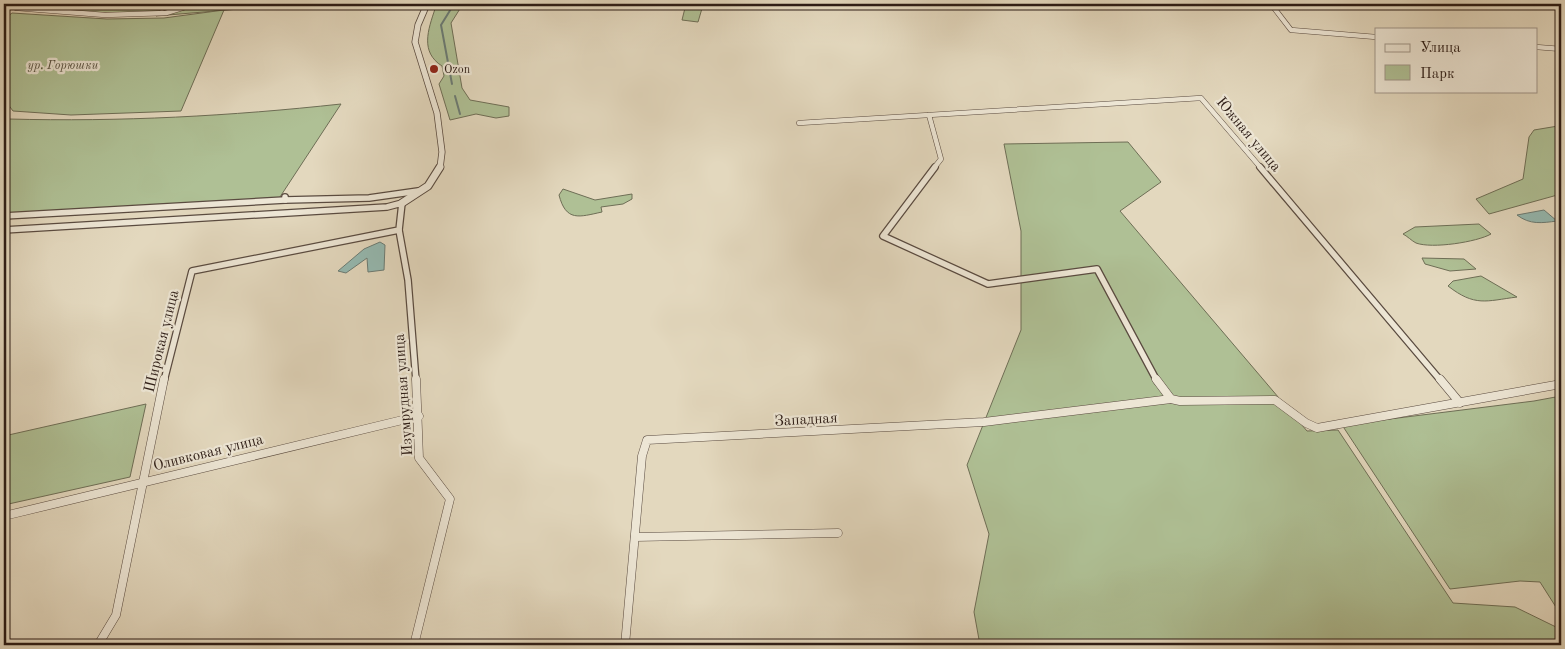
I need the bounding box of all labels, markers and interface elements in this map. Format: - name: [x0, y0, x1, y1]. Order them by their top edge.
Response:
- legend: [1375, 28, 1538, 92]
- text: Улица: [1420, 41, 1461, 56]
- park label: ур. Горюшки: [28, 60, 99, 72]
- marker: Ozon: [428, 63, 440, 75]
- place label: Ozon: [444, 64, 471, 76]
- text: Парк: [1420, 67, 1455, 82]
- street label: Южная улица: [1213, 95, 1283, 175]
- street label: Широкая улица: [142, 288, 183, 394]
- street label: Изумрудная улица: [393, 333, 416, 457]
- street label: Западная: [774, 411, 838, 430]
- street label: Оливковая улица: [152, 432, 265, 474]

